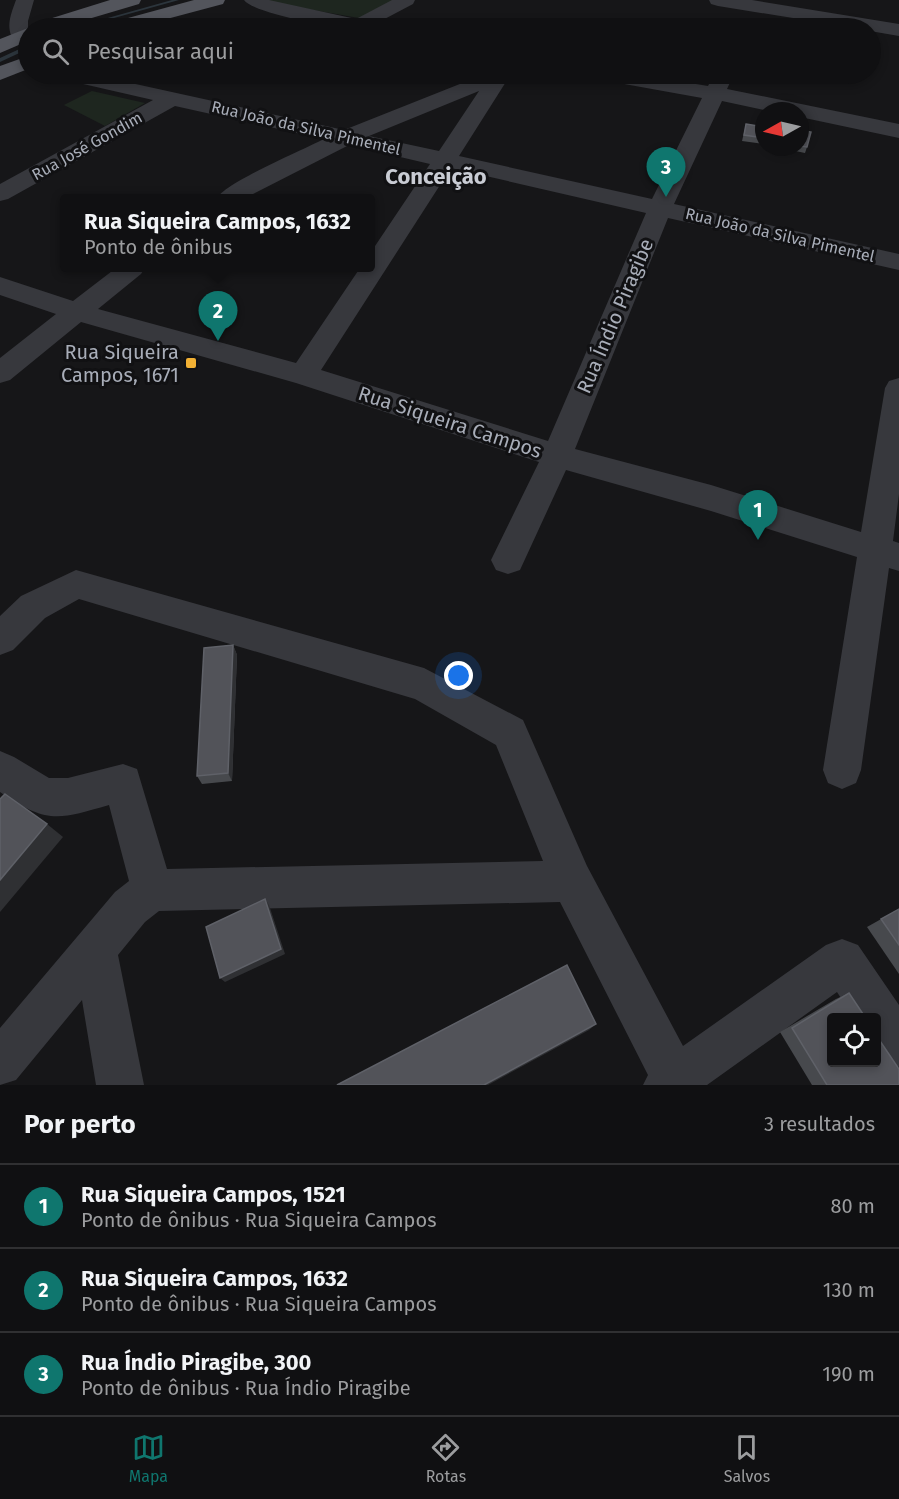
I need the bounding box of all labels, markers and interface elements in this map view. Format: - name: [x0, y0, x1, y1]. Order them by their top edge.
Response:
- search box: [18, 18, 881, 84]
- icon: search: [39, 35, 72, 68]
- text: Pesquisar aqui: [87, 38, 234, 65]
- street label: Rua João da Silva Pimentel: [210, 97, 403, 159]
- north arrow: [755, 102, 809, 156]
- street label: Rua José Gondim: [29, 108, 145, 184]
- pin: 3: [646, 148, 686, 197]
- district label: Conceição: [385, 163, 487, 190]
- popup: [60, 194, 375, 272]
- street label: Rua João da Silva Pimentel: [684, 204, 877, 266]
- text: Rua Siqueira Campos, 1632: [84, 208, 351, 235]
- text: Ponto de ônibus: [84, 235, 232, 259]
- street label: Rua Índio Piragibe: [572, 235, 658, 397]
- pin: 2: [198, 292, 238, 341]
- place label: Rua Siqueira Campos, 1671: [61, 340, 179, 387]
- marker: Rua Siqueira Campos, 1671: [184, 356, 198, 370]
- street label: Rua Siqueira Campos: [355, 381, 545, 463]
- pin: 1: [738, 490, 777, 540]
- your location: [444, 661, 473, 690]
- map controls: [827, 1013, 881, 1067]
- button: locate: [827, 1013, 881, 1067]
- text: Por perto: [24, 1109, 136, 1140]
- text: 3 resultados: [764, 1112, 875, 1136]
- text: Rua Siqueira Campos, 1521: [81, 1181, 346, 1208]
- text: 1: [39, 1194, 48, 1218]
- text: 80 m: [830, 1194, 875, 1218]
- text: Ponto de ônibus · Rua Siqueira Campos: [81, 1208, 437, 1232]
- text: Rua Siqueira Campos, 1632: [81, 1265, 348, 1292]
- text: 2: [38, 1278, 49, 1302]
- text: 130 m: [823, 1278, 875, 1302]
- text: Ponto de ônibus · Rua Siqueira Campos: [81, 1292, 437, 1316]
- text: Rua Índio Piragibe, 300: [81, 1349, 311, 1376]
- text: 3: [38, 1362, 49, 1386]
- text: 190 m: [822, 1362, 875, 1386]
- text: Ponto de ônibus · Rua Índio Piragibe: [81, 1376, 411, 1400]
- tab: Mapa: [129, 1431, 168, 1486]
- tab: Rotas: [426, 1431, 466, 1486]
- tab: Salvos: [724, 1431, 770, 1486]

